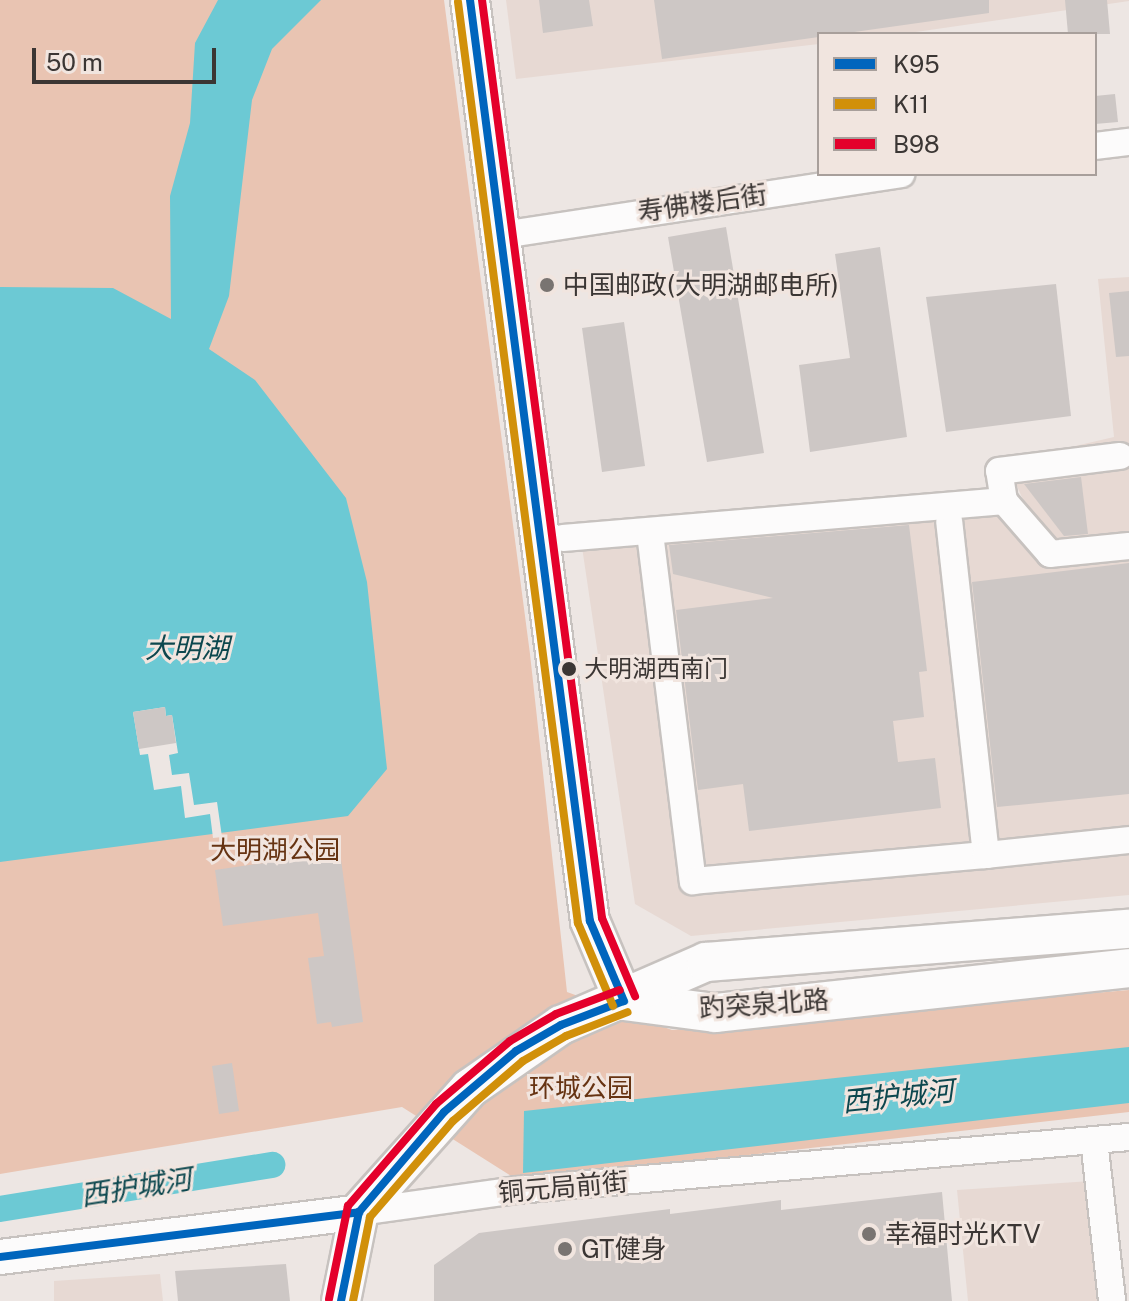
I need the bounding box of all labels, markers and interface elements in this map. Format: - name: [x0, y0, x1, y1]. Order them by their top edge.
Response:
- scale bar: [36, 32, 220, 82]
- legend: [817, 32, 1097, 176]
- text: 50 m: [46, 48, 103, 76]
- text: K95: [893, 50, 940, 78]
- text: K11: [893, 90, 929, 118]
- text: B98: [893, 130, 939, 158]
- street label: 寿佛楼后街: [635, 179, 769, 227]
- place label: 中国邮政(大明湖邮电所): [563, 269, 839, 301]
- marker: 中国邮政(大明湖邮电所): [538, 276, 556, 294]
- water label: 大明湖: [145, 631, 229, 665]
- place label: 大明湖西南门: [584, 655, 728, 683]
- marker: 大明湖西南门: [561, 661, 577, 677]
- park label: 大明湖公园: [210, 834, 340, 866]
- street label: 趵突泉北路: [698, 984, 830, 1024]
- park label: 环城公园: [529, 1072, 633, 1104]
- water label: 西护城河: [841, 1073, 955, 1119]
- water label: 西护城河: [78, 1162, 194, 1212]
- street label: 铜元局前街: [497, 1166, 629, 1208]
- place label: 幸福时光KTV: [885, 1218, 1041, 1250]
- marker: 幸福时光KTV: [860, 1225, 878, 1243]
- place label: GT健身: [581, 1233, 666, 1265]
- marker: GT健身: [556, 1240, 574, 1258]

